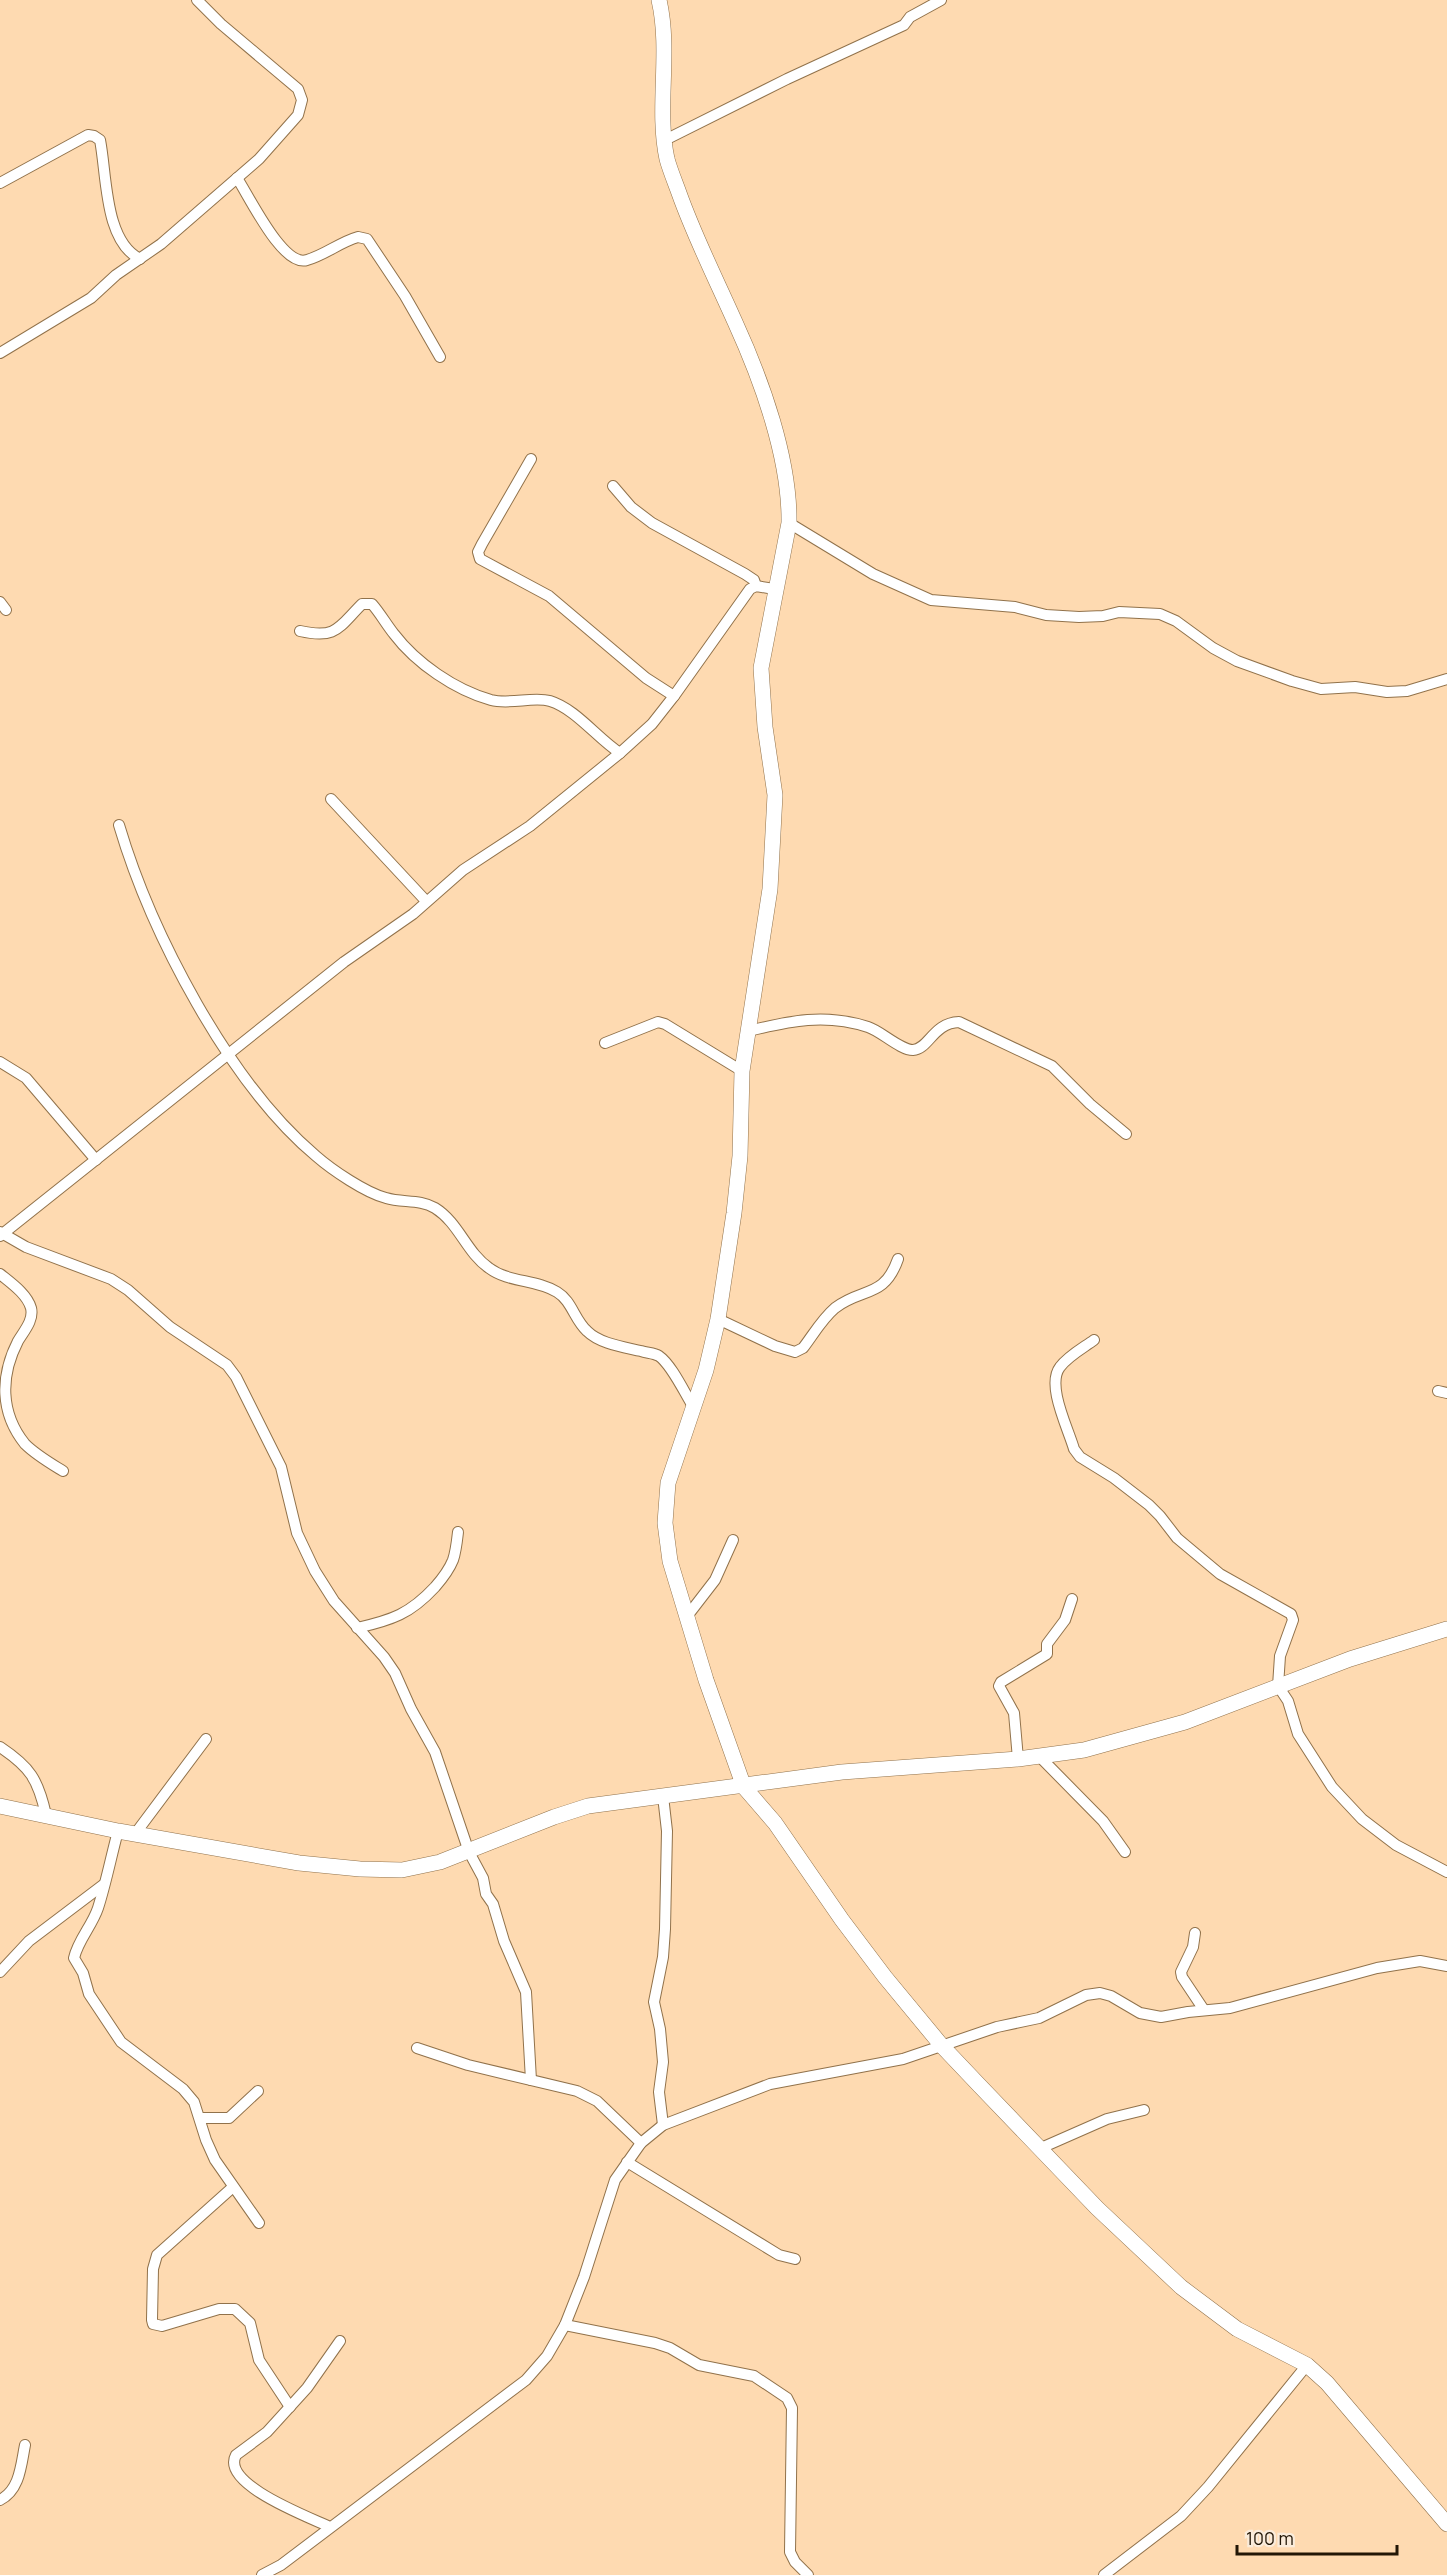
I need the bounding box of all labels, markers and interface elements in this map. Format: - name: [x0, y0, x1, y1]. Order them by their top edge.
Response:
- scale bar: [1237, 2518, 1398, 2556]
- text: 100 m: [1246, 2526, 1294, 2550]

